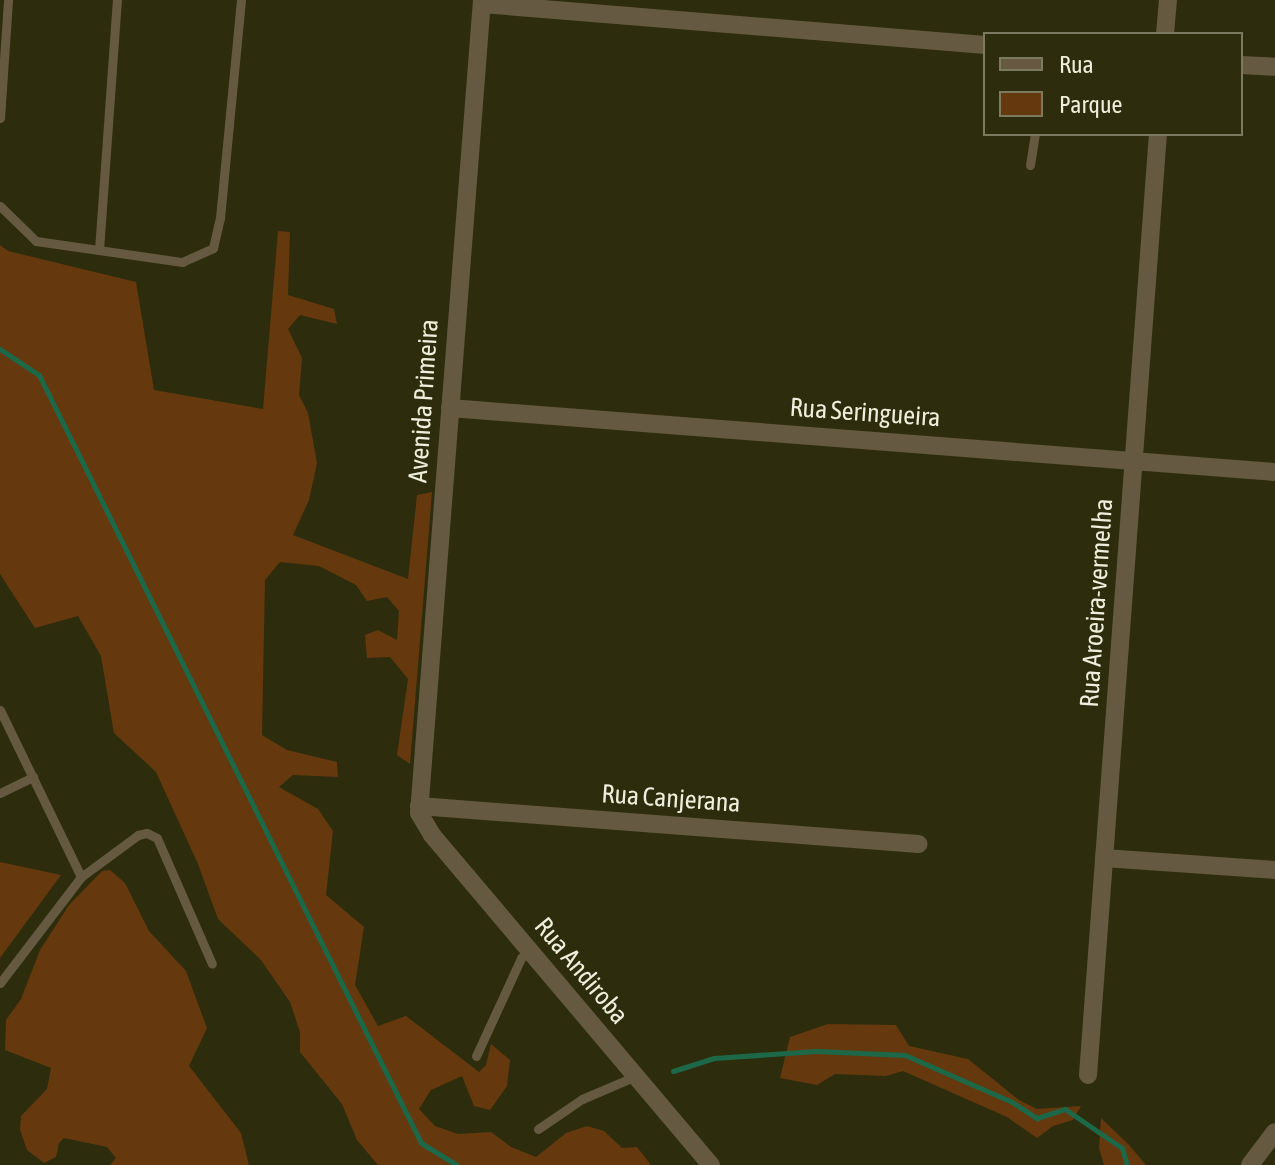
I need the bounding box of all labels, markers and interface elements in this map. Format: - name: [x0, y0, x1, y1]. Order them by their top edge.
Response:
- legend: [983, 32, 1243, 136]
- text: Rua: [1059, 51, 1094, 78]
- text: Parque: [1059, 91, 1122, 118]
- street label: Avenida Primeira: [403, 318, 445, 484]
- street label: Rua Seringueira: [789, 392, 941, 434]
- street label: Rua Aroeira-vermelha: [1074, 497, 1120, 709]
- street label: Rua Canjerana: [600, 779, 742, 819]
- street label: Rua Andiroba: [528, 911, 634, 1031]

